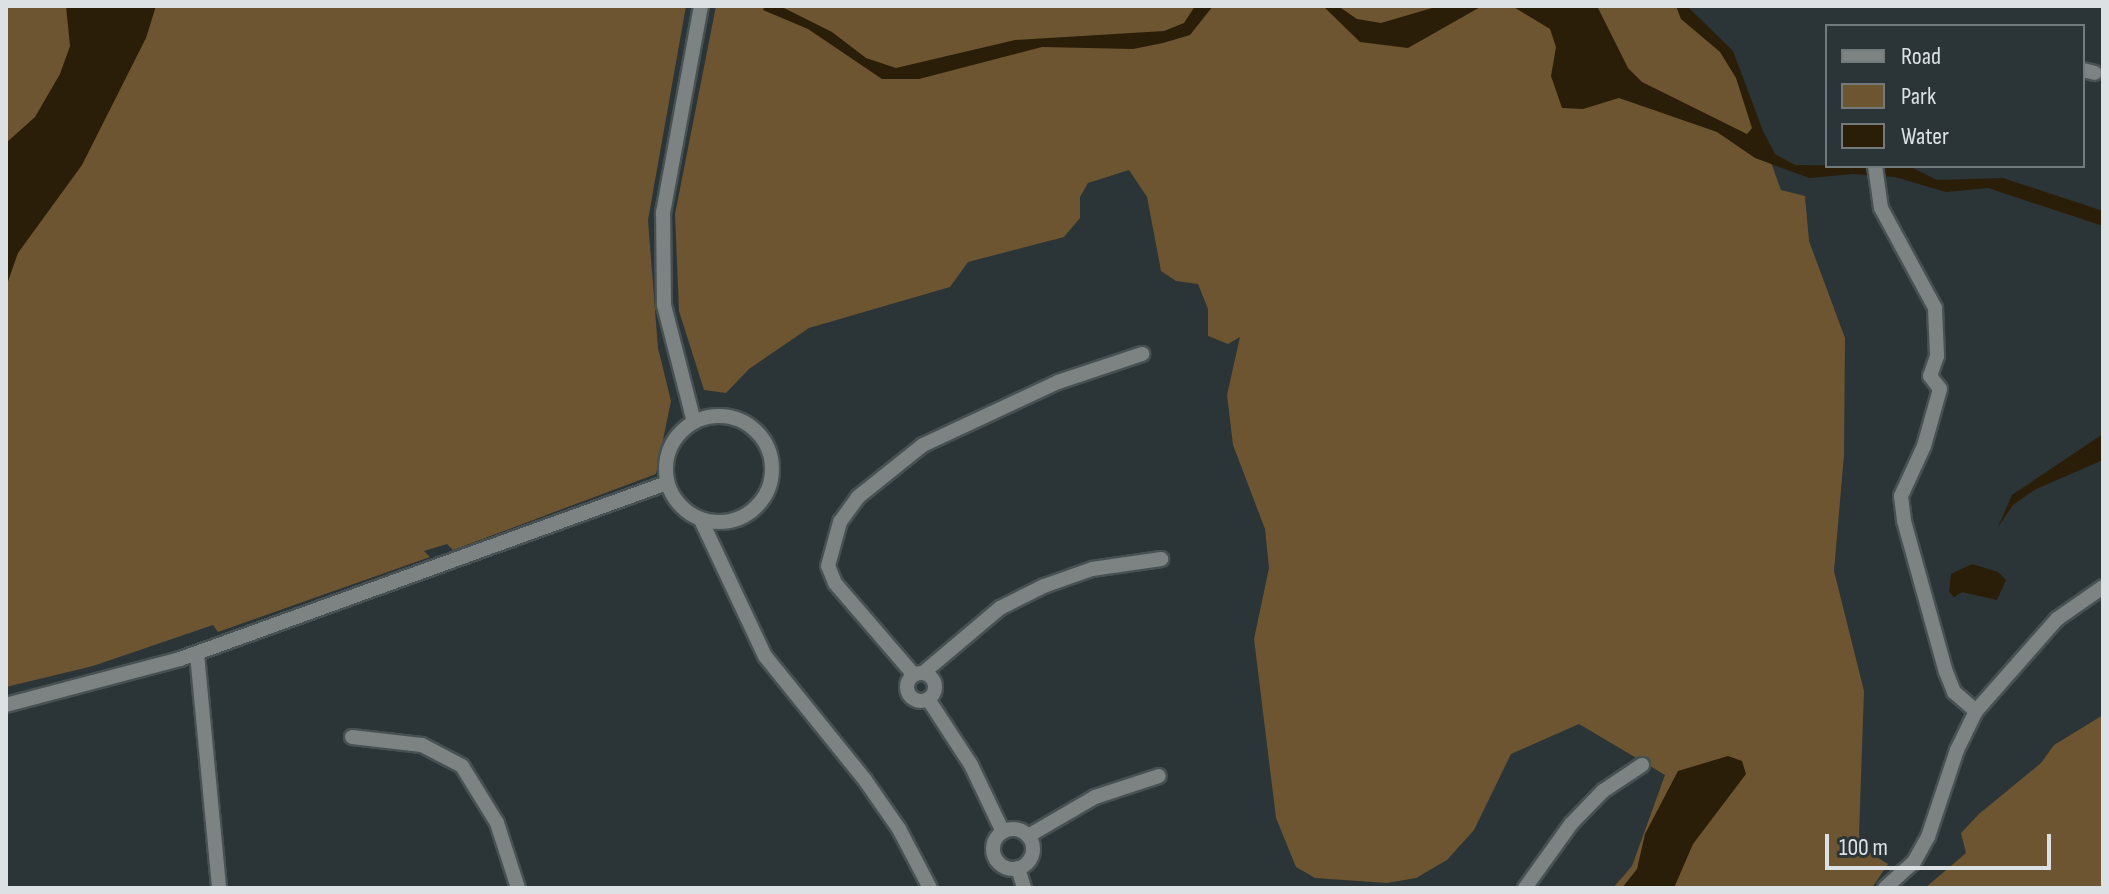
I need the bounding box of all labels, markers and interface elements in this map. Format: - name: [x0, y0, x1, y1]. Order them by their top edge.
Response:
- legend: [1825, 24, 2085, 168]
- text: Road: [1901, 42, 1941, 71]
- text: Park: [1901, 82, 1936, 111]
- text: Water: [1901, 122, 1949, 151]
- scale bar: [1829, 818, 2055, 868]
- text: 100 m: [1839, 833, 1888, 862]

